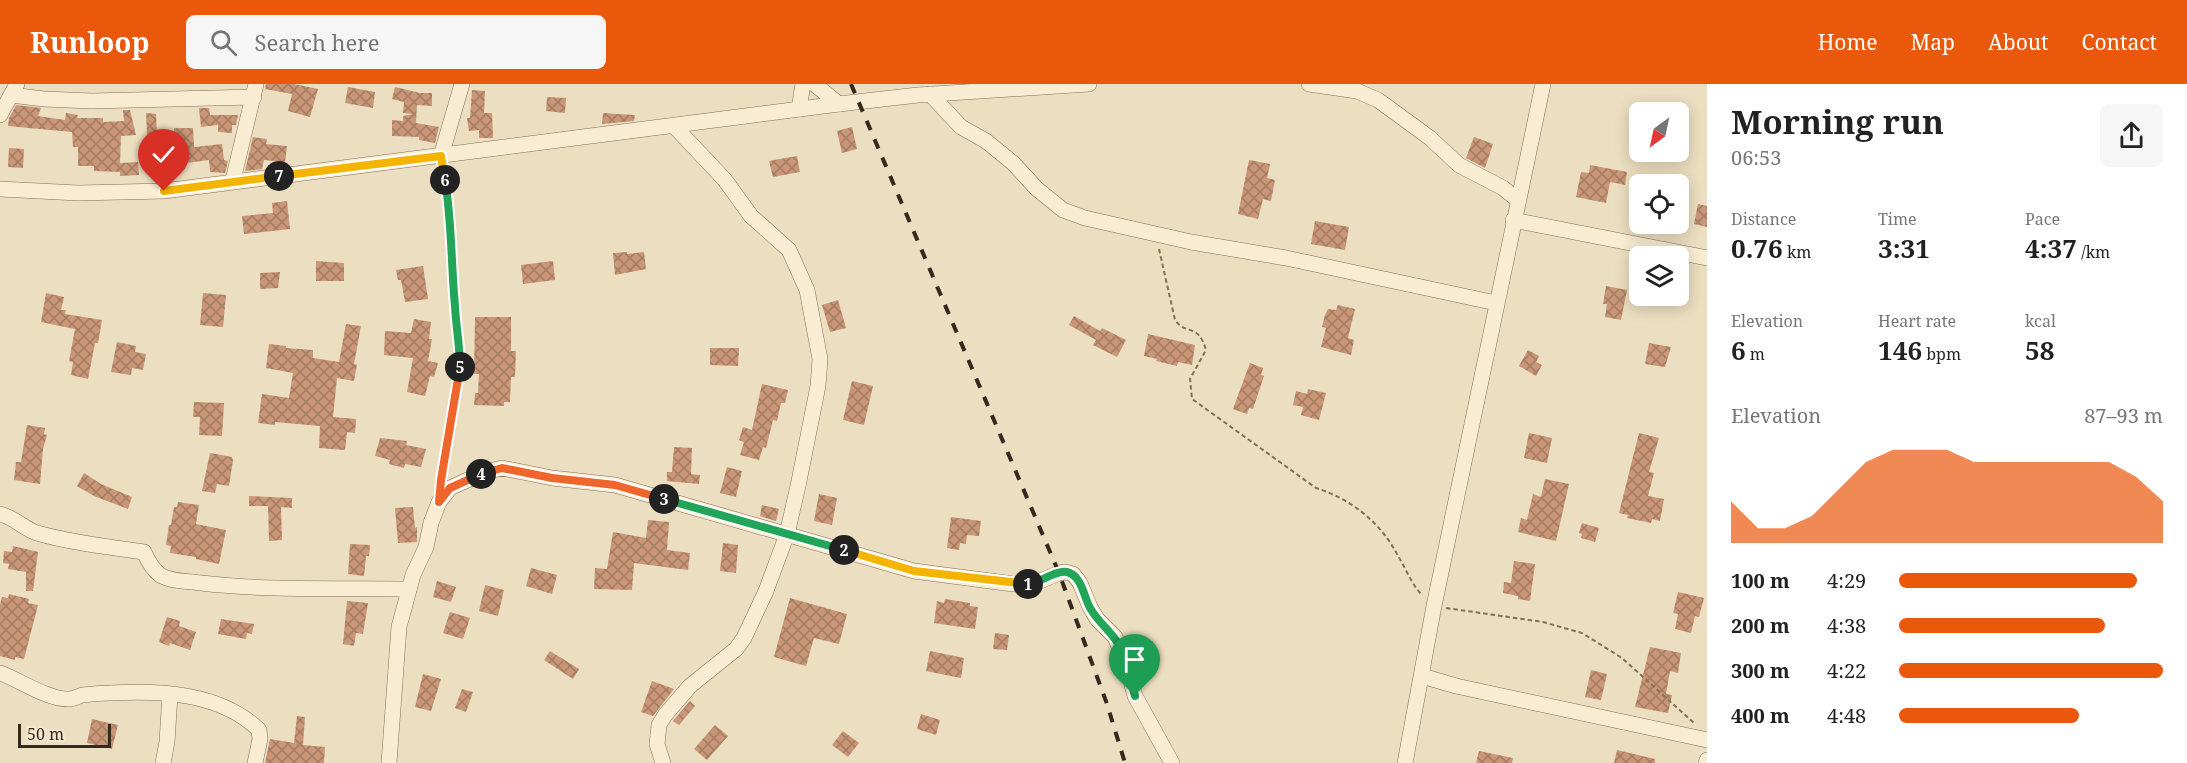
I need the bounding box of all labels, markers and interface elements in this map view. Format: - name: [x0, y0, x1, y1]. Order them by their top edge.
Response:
- search box: [186, 15, 606, 69]
- text: Runloop: [30, 23, 150, 61]
- icon: search: [207, 26, 240, 59]
- text: Search here: [255, 27, 379, 57]
- text: Home: [1818, 28, 1878, 56]
- text: Map: [1911, 28, 1955, 56]
- text: About: [1988, 28, 2049, 56]
- text: Contact: [2082, 28, 2157, 56]
- text: Morning run: [1731, 99, 1944, 144]
- north arrow: [1629, 102, 1689, 162]
- map controls: [1629, 102, 1689, 306]
- button: share: [2100, 104, 2163, 167]
- pin: [138, 129, 189, 191]
- icon: check: [147, 138, 180, 171]
- text: 06:53: [1731, 144, 1781, 171]
- pin: 7: [264, 161, 294, 191]
- text: 7: [274, 165, 284, 187]
- pin: 6: [430, 165, 460, 195]
- text: 6: [440, 169, 450, 191]
- button: locate: [1629, 174, 1689, 234]
- text: Distance: [1731, 208, 1796, 230]
- text: Time: [1878, 208, 1917, 230]
- text: Pace: [2025, 208, 2060, 230]
- text: 0.76: [1731, 230, 1783, 266]
- text: 3:31: [1878, 230, 1930, 266]
- text: 4:37: [2025, 230, 2077, 266]
- text: km: [1783, 241, 1811, 263]
- text: /km: [2077, 241, 2110, 263]
- button: layers: [1629, 246, 1689, 306]
- text: Elevation: [1731, 310, 1803, 332]
- text: Heart rate: [1878, 310, 1956, 332]
- text: kcal: [2025, 310, 2056, 332]
- text: 6: [1731, 332, 1746, 368]
- text: 146: [1878, 332, 1922, 368]
- text: 58: [2025, 332, 2054, 368]
- text: m: [1746, 343, 1765, 365]
- text: bpm: [1922, 343, 1961, 365]
- pin: 5: [445, 352, 475, 382]
- text: 5: [455, 356, 465, 378]
- text: Elevation: [1731, 402, 1821, 429]
- text: 87–93 m: [2084, 402, 2163, 429]
- pin: 4: [466, 459, 496, 489]
- text: 4: [476, 463, 486, 485]
- pin: 3: [649, 484, 679, 514]
- text: 3: [659, 488, 669, 510]
- pin: 2: [829, 535, 859, 565]
- text: 2: [839, 539, 849, 561]
- text: 100 m: [1731, 567, 1790, 594]
- text: 4:29: [1827, 567, 1866, 594]
- pin: 1: [1013, 569, 1043, 599]
- text: 1: [1023, 573, 1033, 595]
- text: 200 m: [1731, 612, 1790, 639]
- text: 4:38: [1827, 612, 1866, 639]
- pin: [1109, 634, 1160, 696]
- icon: arrive: [1118, 643, 1151, 676]
- text: 300 m: [1731, 657, 1790, 684]
- text: 4:22: [1827, 657, 1866, 684]
- text: 400 m: [1731, 702, 1790, 729]
- text: 4:48: [1827, 702, 1866, 729]
- scale bar: [18, 721, 111, 748]
- text: 50 m: [27, 723, 64, 745]

